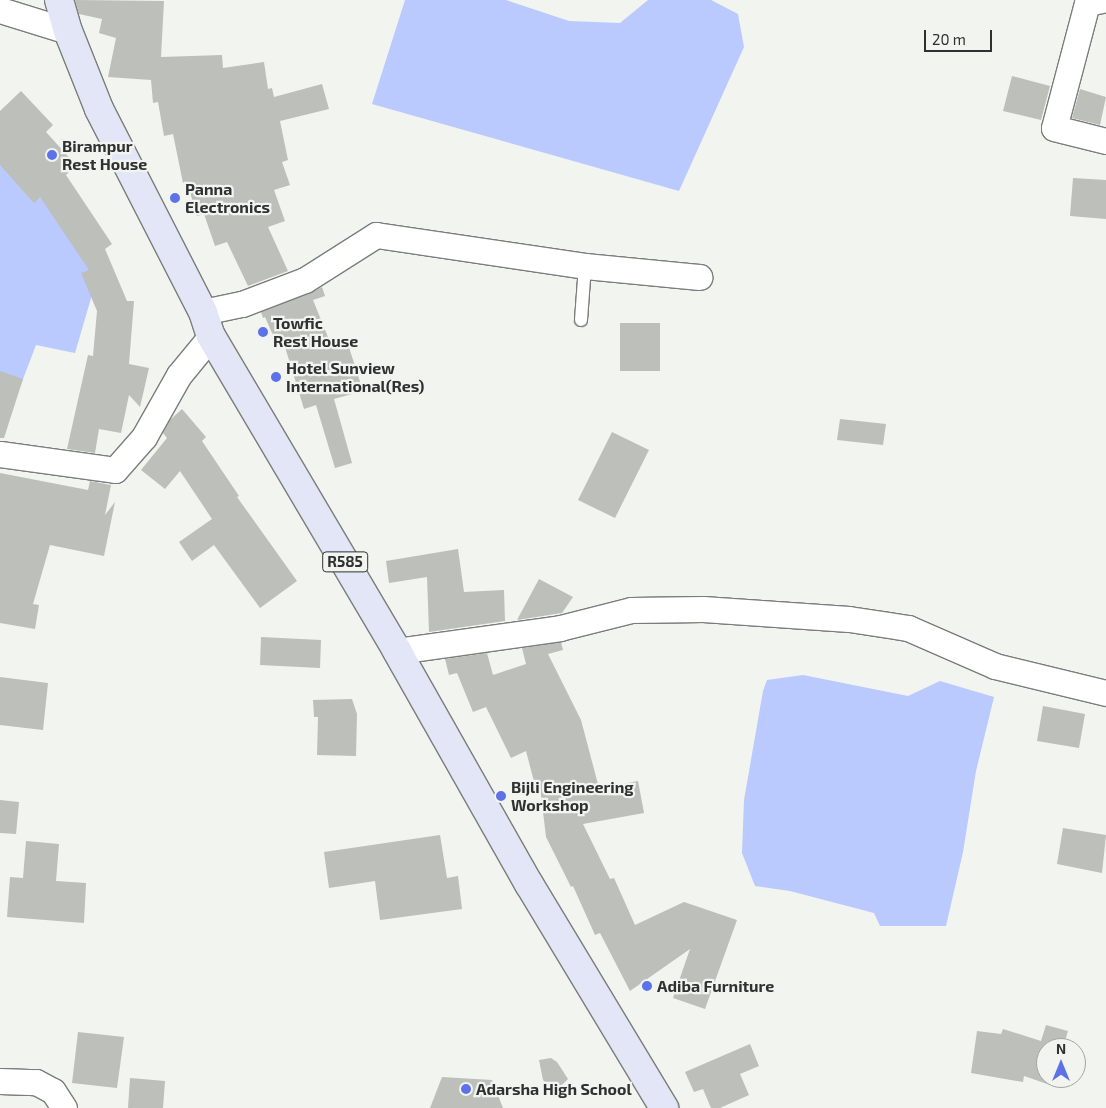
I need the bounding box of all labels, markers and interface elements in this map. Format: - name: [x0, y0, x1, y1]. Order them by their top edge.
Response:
- scale bar: [926, 20, 994, 52]
- text: 20 m: [932, 30, 966, 48]
- place label: Birampur Rest House: [62, 136, 147, 174]
- marker: Birampur Rest House: [46, 149, 58, 161]
- place label: Panna Electronics: [185, 179, 270, 217]
- marker: Panna Electronics: [169, 192, 181, 204]
- place label: Towfic Rest House: [273, 313, 358, 351]
- marker: Towfic Rest House: [257, 326, 269, 338]
- place label: Hotel Sunview International(Res): [286, 358, 424, 396]
- marker: Hotel Sunview International(Res): [270, 371, 282, 383]
- road number: R585: [321, 550, 369, 574]
- place label: Bijli Engineering Workshop: [511, 777, 634, 815]
- marker: Bijli Engineering Workshop: [495, 790, 507, 802]
- place label: Adiba Furniture: [657, 976, 774, 996]
- marker: Adiba Furniture: [641, 980, 653, 992]
- north arrow: [1036, 1038, 1086, 1088]
- text: N: [1056, 1040, 1066, 1057]
- place label: Adarsha High School: [476, 1079, 632, 1099]
- marker: Adarsha High School: [460, 1083, 472, 1095]

